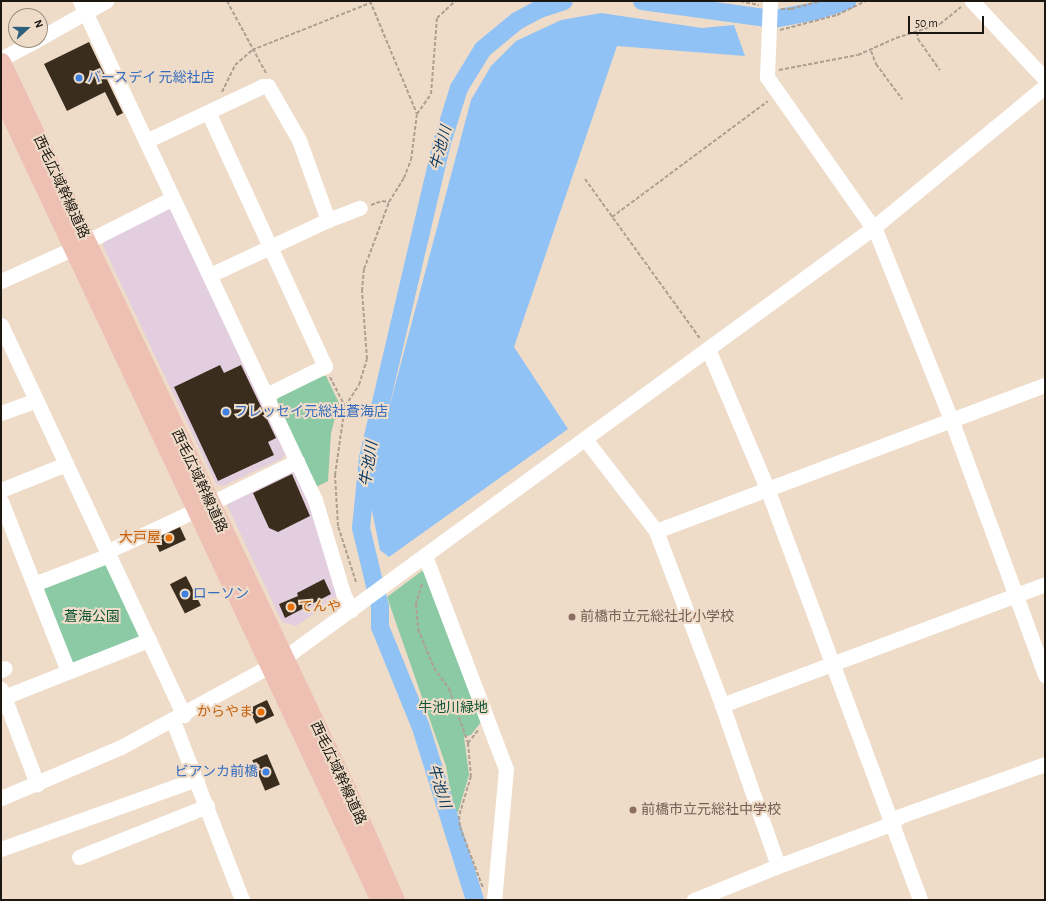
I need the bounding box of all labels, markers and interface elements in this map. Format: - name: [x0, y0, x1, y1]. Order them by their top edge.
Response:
- north arrow: [8, 8, 48, 48]
- scale bar: [910, 8, 986, 34]
- text: 50 m: [915, 17, 938, 29]
- text: N: [32, 18, 45, 29]
- place label: バースデイ 元総社店: [87, 70, 215, 86]
- marker: バースデイ 元総社店: [74, 73, 84, 83]
- water label: 牛池川: [426, 124, 456, 172]
- street label: 西毛広域幹線道路: [30, 133, 92, 241]
- place label: フレッセイ元総社蒼海店: [234, 404, 388, 420]
- marker: フレッセイ元総社蒼海店: [221, 407, 231, 417]
- street label: 西毛広域幹線道路: [168, 427, 230, 535]
- water label: 牛池川: [357, 440, 381, 488]
- place label: 大戸屋: [119, 530, 161, 546]
- marker: 大戸屋: [164, 533, 174, 543]
- place label: ローソン: [193, 586, 249, 602]
- marker: ローソン: [180, 589, 190, 599]
- place label: てんや: [299, 599, 341, 615]
- marker: てんや: [286, 602, 296, 612]
- park label: 蒼海公園: [64, 609, 120, 625]
- place label: 前橋市立元総社北小学校: [580, 609, 734, 625]
- marker: 前橋市立元総社北小学校: [567, 612, 577, 622]
- park label: 牛池川緑地: [418, 700, 488, 716]
- place label: からやま: [197, 704, 253, 720]
- marker: からやま: [256, 707, 266, 717]
- street label: 西毛広域幹線道路: [307, 719, 369, 827]
- water label: 牛池川: [424, 762, 454, 810]
- place label: ビアンカ前橋: [174, 764, 258, 780]
- marker: ビアンカ前橋: [261, 767, 271, 777]
- place label: 前橋市立元総社中学校: [641, 802, 781, 818]
- marker: 前橋市立元総社中学校: [628, 805, 638, 815]

